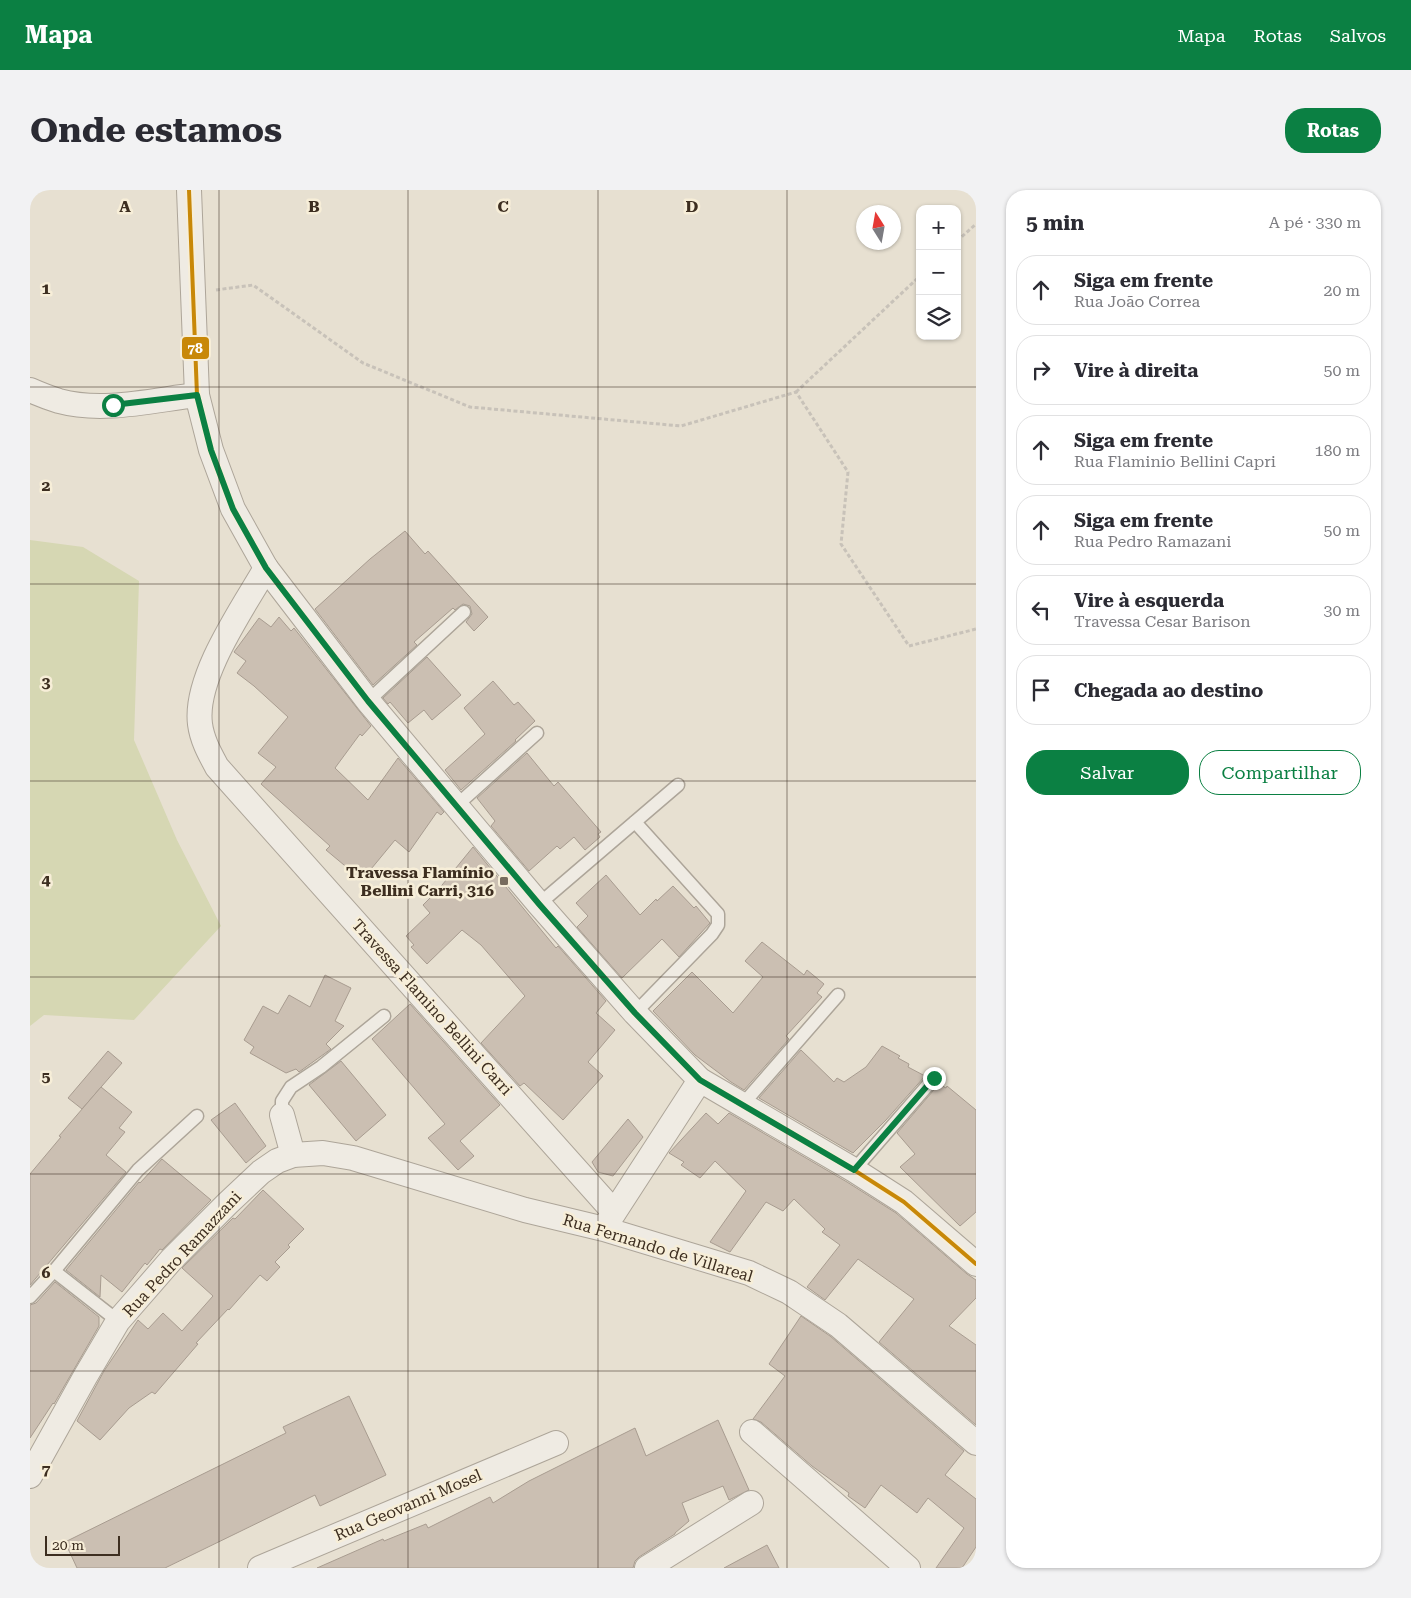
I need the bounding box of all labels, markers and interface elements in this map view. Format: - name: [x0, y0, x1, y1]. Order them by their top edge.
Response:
- text: Mapa: [25, 21, 92, 49]
- text: Mapa: [1177, 25, 1225, 46]
- text: Rotas: [1253, 25, 1302, 46]
- text: Salvos: [1330, 25, 1386, 46]
- button: Rotas: [1285, 108, 1381, 153]
- text: Onde estamos: [30, 110, 282, 151]
- text: A: [119, 197, 131, 216]
- text: B: [308, 197, 320, 216]
- text: C: [497, 197, 509, 216]
- text: D: [686, 197, 699, 216]
- north arrow: [856, 205, 901, 250]
- map controls: [916, 205, 961, 340]
- button: +: [916, 205, 961, 250]
- text: 5 min: [1026, 211, 1084, 235]
- text: A pé · 330 m: [1269, 213, 1361, 232]
- button: −: [916, 250, 961, 295]
- text: Siga em frente: [1074, 269, 1213, 292]
- icon: ahead: [1027, 276, 1055, 304]
- text: 1: [42, 279, 51, 298]
- text: 20 m: [1323, 281, 1360, 300]
- text: Rua João Correa: [1074, 292, 1200, 311]
- button: layers: [916, 295, 961, 340]
- line badge: 78: [181, 336, 210, 360]
- text: 78: [187, 340, 203, 356]
- icon: right: [1027, 356, 1055, 384]
- text: Vire à direita: [1074, 359, 1198, 382]
- text: 50 m: [1323, 361, 1360, 380]
- route start: [102, 394, 125, 417]
- text: Siga em frente: [1074, 429, 1213, 452]
- icon: ahead: [1027, 436, 1055, 464]
- text: 180 m: [1314, 441, 1360, 460]
- text: Rua Flaminio Bellini Capri: [1074, 452, 1276, 471]
- text: 2: [42, 476, 51, 495]
- text: Siga em frente: [1074, 509, 1213, 532]
- icon: ahead: [1027, 516, 1055, 544]
- text: 50 m: [1323, 521, 1360, 540]
- text: Rua Pedro Ramazani: [1074, 532, 1231, 551]
- text: Vire à esquerda: [1074, 589, 1224, 612]
- icon: left: [1027, 596, 1055, 624]
- text: 30 m: [1323, 601, 1360, 620]
- text: Travessa Cesar Barison: [1074, 612, 1251, 631]
- text: 3: [42, 673, 51, 692]
- icon: arrive: [1027, 676, 1055, 704]
- text: Chegada ao destino: [1074, 679, 1263, 702]
- button: Salvar: [1026, 750, 1189, 795]
- button: Compartilhar: [1199, 750, 1361, 795]
- place label: Travessa Flamínio Bellini Carri, 316: [346, 863, 494, 900]
- text: 4: [42, 870, 51, 889]
- marker: Travessa Flamínio Bellini Carri, 316: [498, 875, 510, 887]
- street label: Travessa Flamino Bellini Carri: [348, 915, 516, 1099]
- text: 5: [42, 1067, 51, 1086]
- route end: [923, 1067, 946, 1090]
- street label: Rua Pedro Ramazzani: [119, 1187, 245, 1321]
- street label: Rua Fernando de Villareal: [561, 1210, 755, 1286]
- text: 6: [42, 1263, 51, 1282]
- text: 7: [42, 1460, 51, 1479]
- street label: Rua Geovanni Mosel: [332, 1465, 484, 1545]
- scale bar: [45, 1533, 120, 1556]
- text: 20 m: [52, 1537, 84, 1553]

